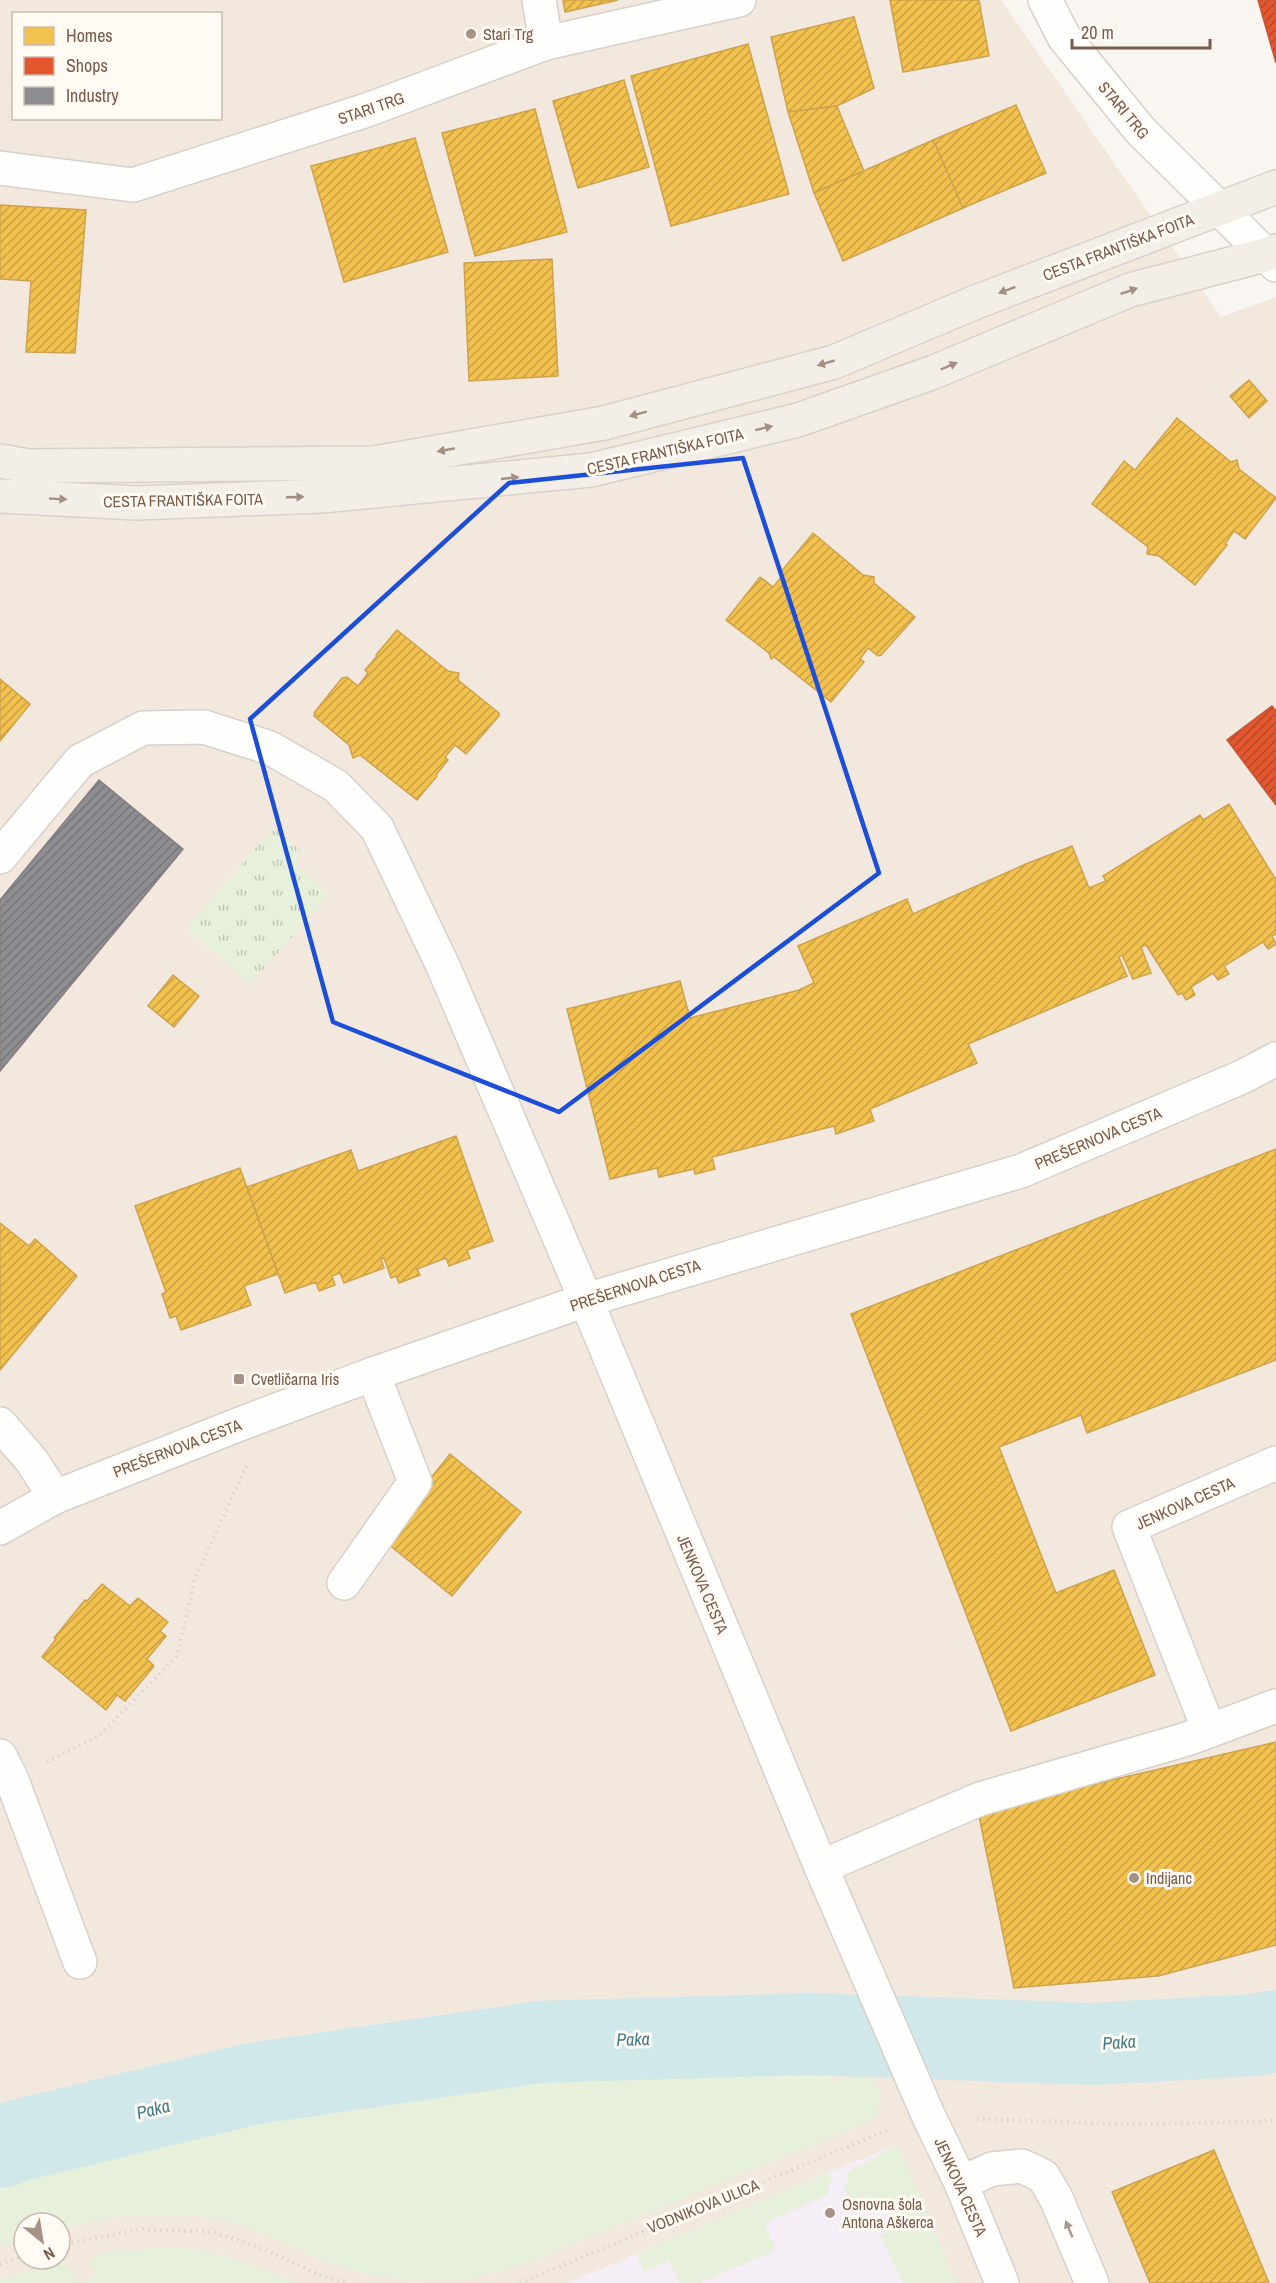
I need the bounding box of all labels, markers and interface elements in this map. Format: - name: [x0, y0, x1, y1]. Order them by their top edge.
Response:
- legend: [12, 12, 222, 120]
- scale bar: [1072, 12, 1210, 50]
- text: 20 m: [1081, 20, 1114, 45]
- text: Homes: [66, 23, 113, 48]
- place label: Stari Trg: [483, 23, 534, 45]
- marker: Stari Trg: [464, 27, 478, 41]
- text: Shops: [66, 53, 108, 78]
- street label: STARI TRG: [1093, 77, 1155, 143]
- text: Industry: [66, 83, 119, 108]
- street label: STARI TRG: [335, 86, 407, 130]
- street label: CESTA FRANTIŠKA FOITA: [1039, 208, 1197, 286]
- one-way arrow: [998, 286, 1016, 296]
- one-way arrow: [1120, 286, 1138, 295]
- one-way arrow: [817, 359, 835, 369]
- one-way arrow: [940, 361, 958, 370]
- one-way arrow: [629, 410, 647, 420]
- street label: CESTA FRANTIŠKA FOITA: [585, 422, 746, 480]
- one-way arrow: [755, 422, 773, 432]
- one-way arrow: [437, 446, 456, 455]
- one-way arrow: [501, 473, 520, 483]
- street label: CESTA FRANTIŠKA FOITA: [103, 488, 263, 512]
- one-way arrow: [286, 493, 305, 502]
- one-way arrow: [49, 495, 68, 504]
- street label: PREŠERNOVA CESTA: [1031, 1101, 1165, 1175]
- street label: PREŠERNOVA CESTA: [567, 1253, 703, 1316]
- place label: Cvetličarna Iris: [251, 1368, 339, 1390]
- marker: Cvetličarna Iris: [232, 1372, 246, 1386]
- street label: PREŠERNOVA CESTA: [110, 1413, 245, 1483]
- street label: JENKOVA CESTA: [1132, 1471, 1238, 1535]
- street label: JENKOVA CESTA: [672, 1531, 734, 1637]
- place label: Indijanc: [1146, 1867, 1192, 1889]
- marker: Indijanc: [1127, 1871, 1141, 1885]
- water label: Paka: [616, 2026, 650, 2052]
- water label: Paka: [1101, 2028, 1137, 2056]
- water label: Paka: [134, 2093, 172, 2125]
- street label: JENKOVA CESTA: [929, 2134, 993, 2240]
- street label: VODNIKOVA ULICA: [644, 2173, 762, 2238]
- place label: Osnovna šola Antona Aškerca: [841, 2193, 935, 2233]
- marker: Osnovna šola Antona Aškerca: [823, 2206, 837, 2220]
- north arrow: [12, 2211, 72, 2271]
- one-way arrow: [1064, 2220, 1074, 2238]
- text: N: [40, 2242, 59, 2266]

